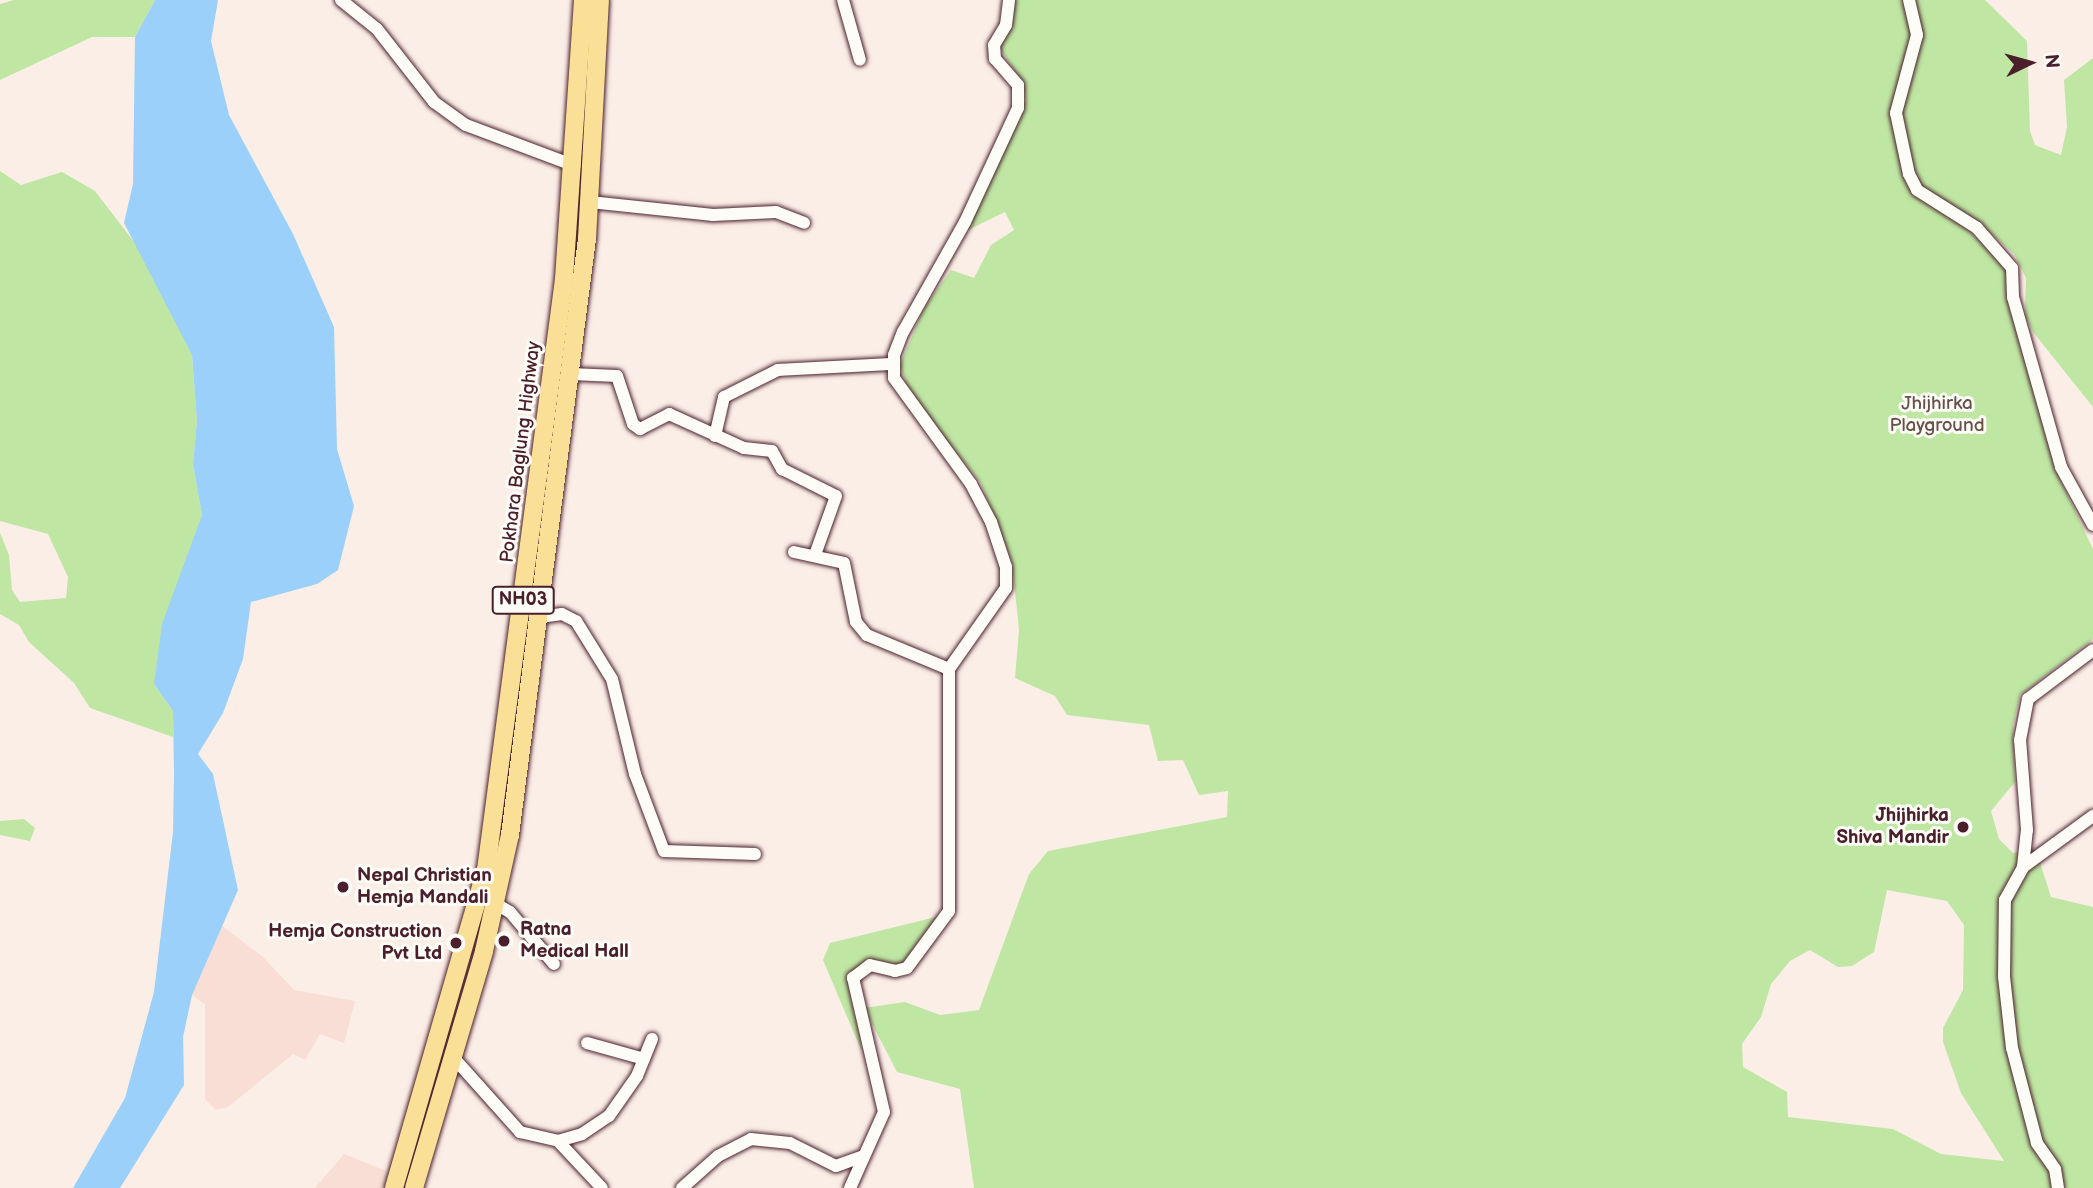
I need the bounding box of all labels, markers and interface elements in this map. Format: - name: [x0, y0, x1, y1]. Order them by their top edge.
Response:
- north arrow: [1995, 28, 2065, 98]
- text: N: [2039, 53, 2063, 69]
- street label: Pokhara Baglung Highway: [496, 340, 546, 564]
- park label: Jhijhirka Playground: [1889, 393, 1985, 437]
- road number: NH03: [491, 586, 554, 614]
- place label: Jhijhirka Shiva Mandir: [1837, 805, 1949, 849]
- marker: Jhijhirka Shiva Mandir: [1955, 819, 1971, 835]
- place label: Nepal Christian Hemja Mandali: [357, 865, 492, 909]
- marker: Nepal Christian Hemja Mandali: [335, 879, 351, 895]
- place label: Ratna Medical Hall: [520, 919, 629, 963]
- place label: Hemja Construction Pvt Ltd: [268, 921, 442, 965]
- marker: Ratna Medical Hall: [494, 931, 514, 951]
- marker: Hemja Construction Pvt Ltd: [448, 935, 464, 951]

